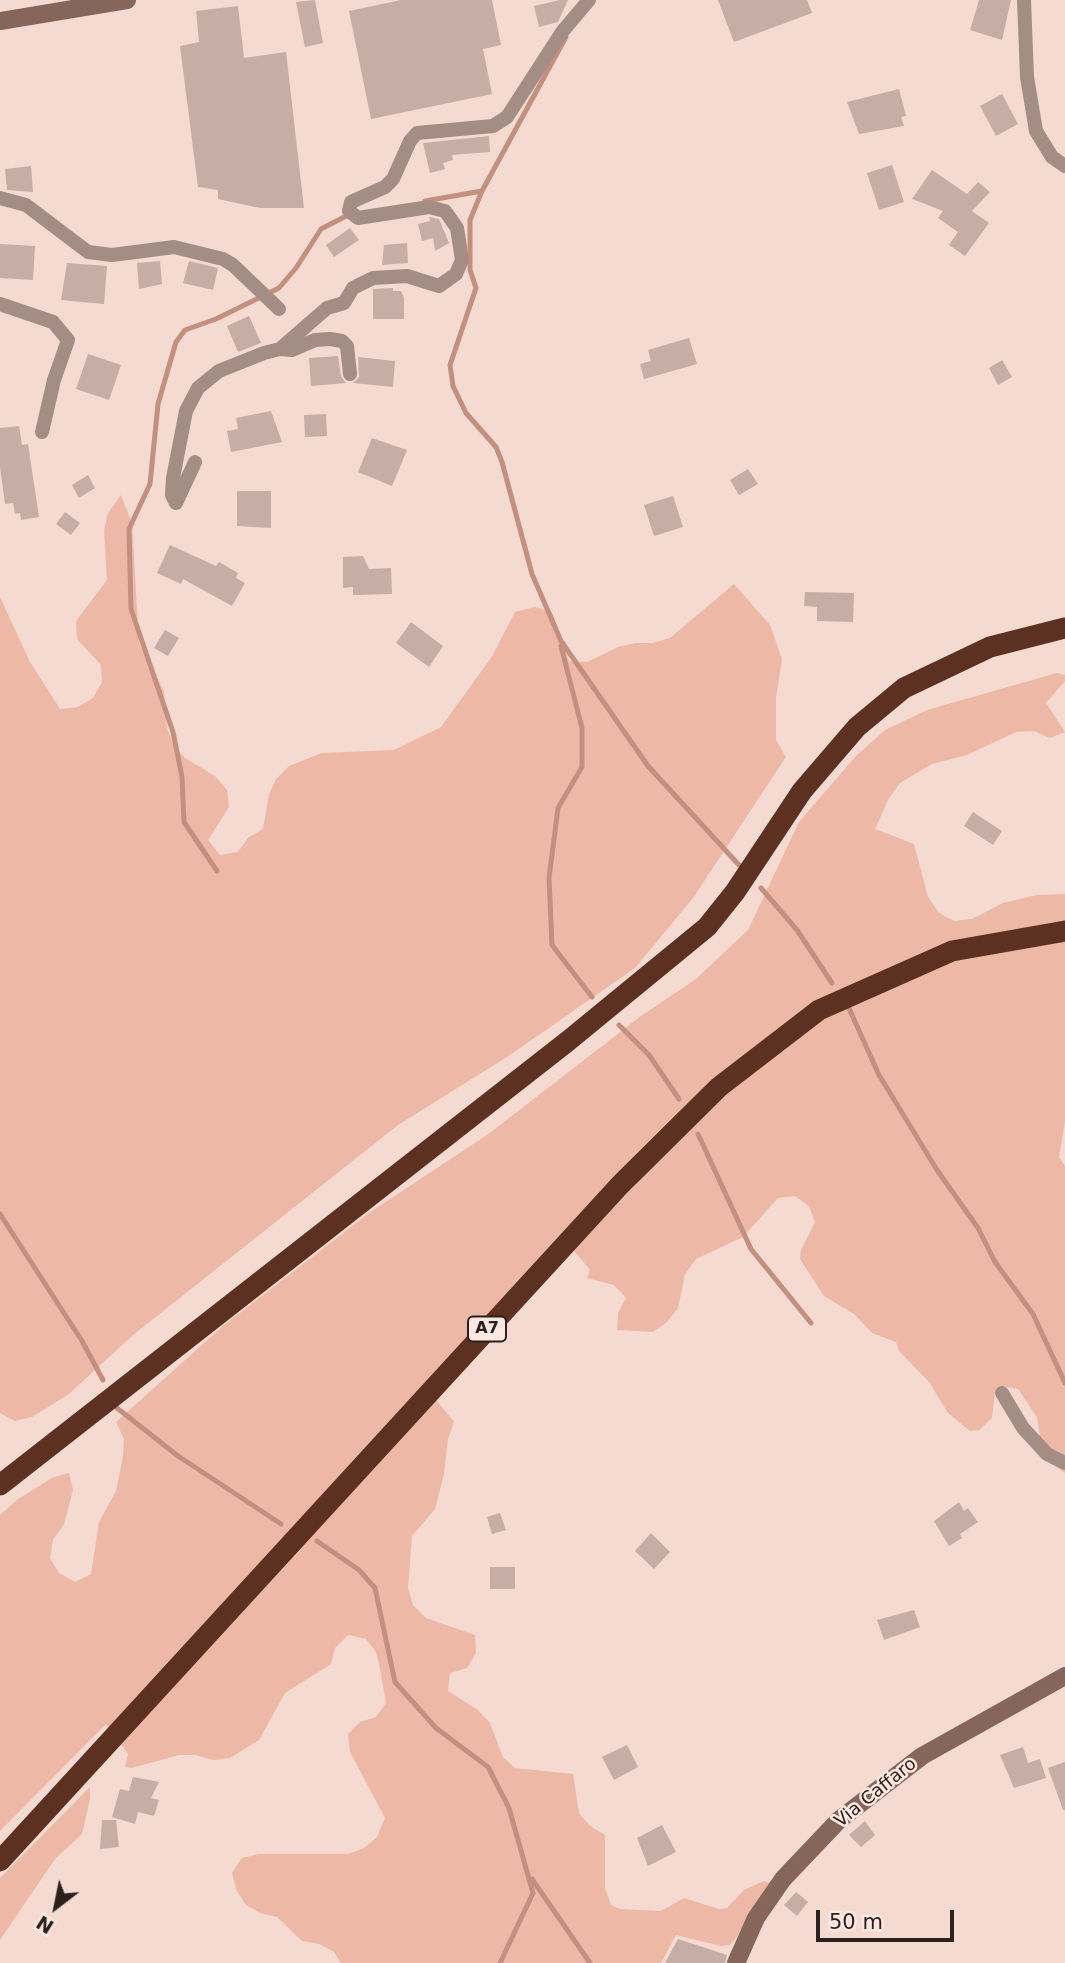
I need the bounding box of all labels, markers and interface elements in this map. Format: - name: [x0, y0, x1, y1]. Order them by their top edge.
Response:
- road number: A7: [468, 1316, 506, 1342]
- street label: Via Caffaro: [831, 1754, 921, 1832]
- north arrow: [21, 1872, 91, 1942]
- scale bar: [820, 1896, 958, 1940]
- text: 50 m: [829, 1910, 883, 1934]
- text: N: [32, 1911, 57, 1938]

